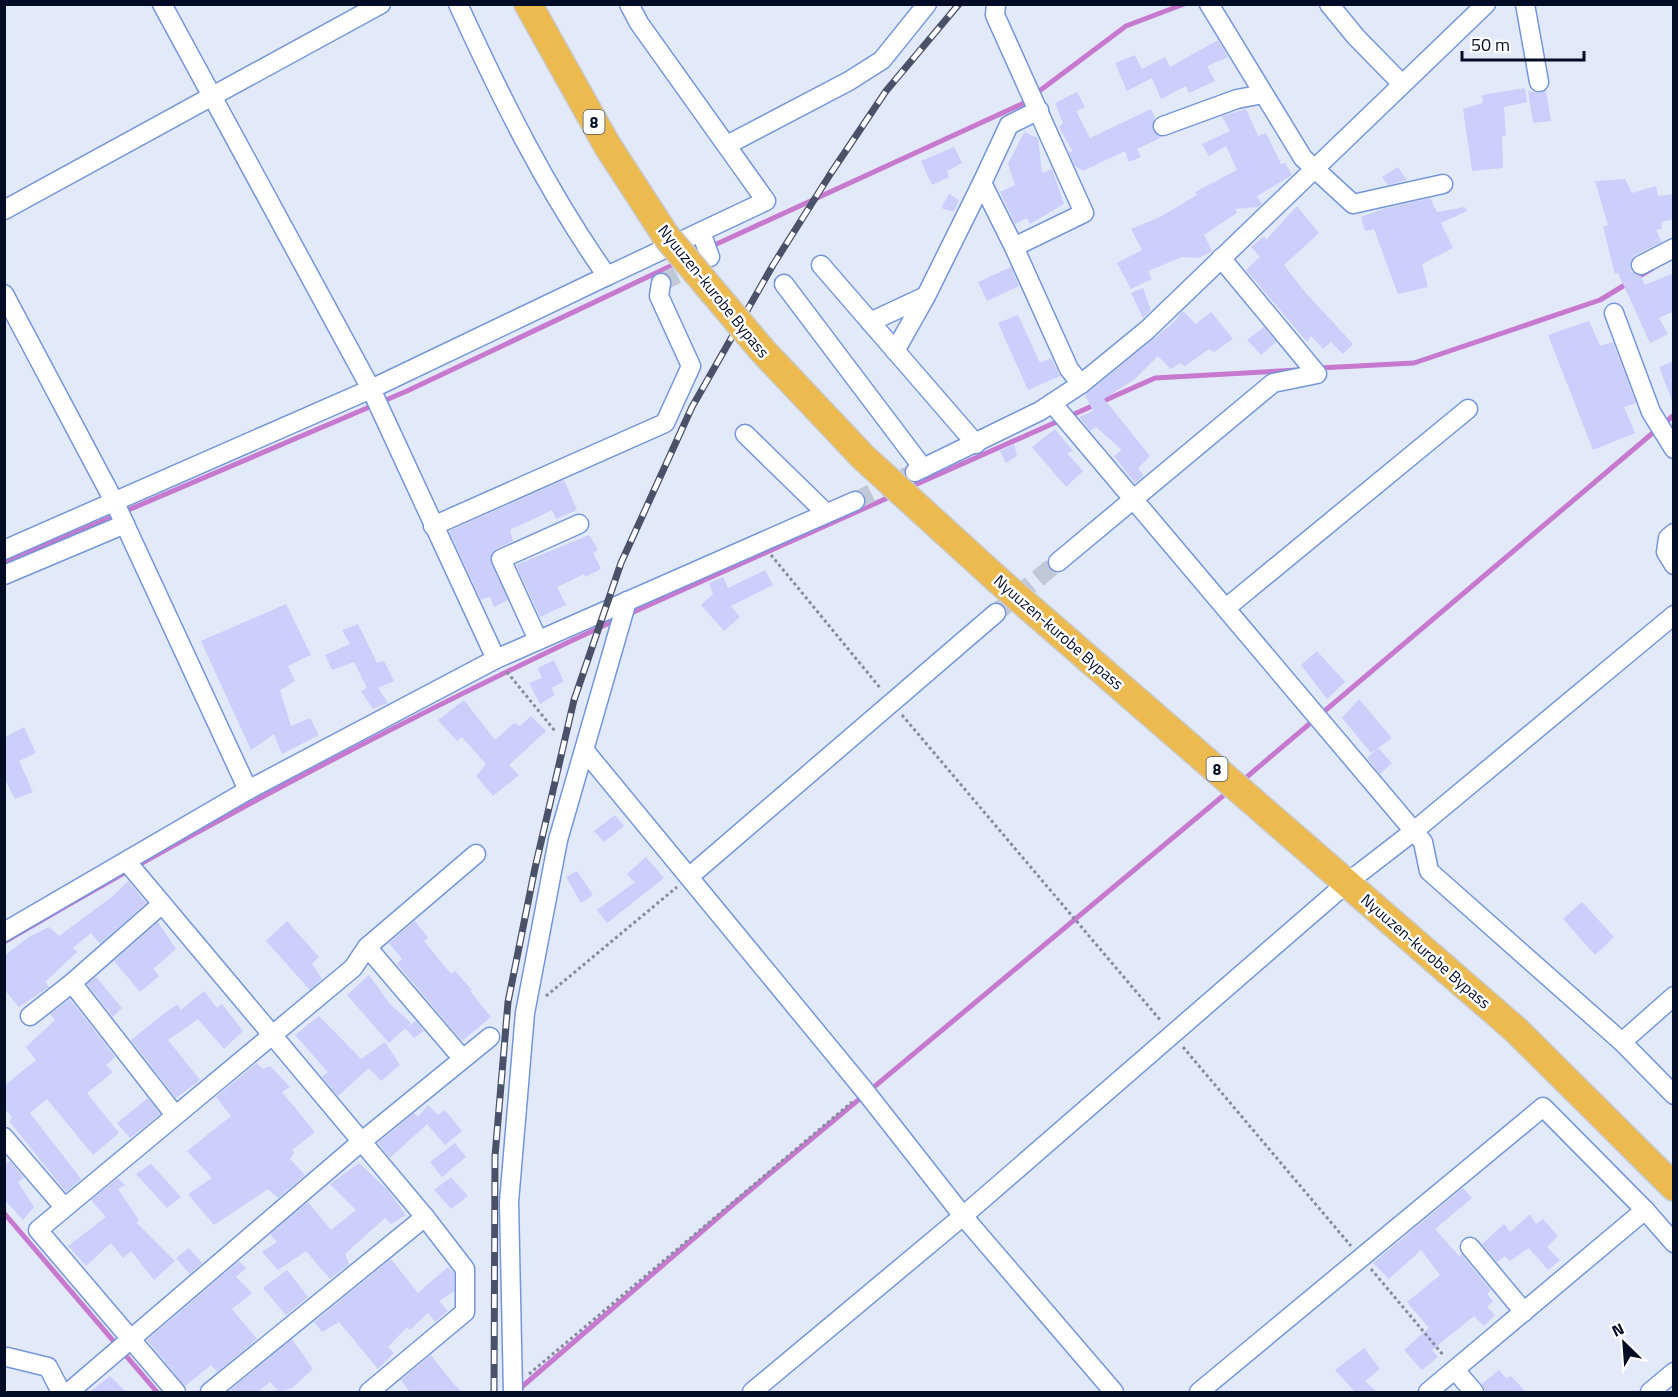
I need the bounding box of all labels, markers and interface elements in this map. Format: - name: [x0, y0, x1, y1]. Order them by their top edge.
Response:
- scale bar: [1462, 24, 1584, 62]
- text: 50 m: [1471, 31, 1510, 58]
- road number: 8: [584, 110, 604, 134]
- street label: Nyuuzen-kurobe Bypass: [653, 219, 775, 363]
- street label: Nyuuzen-kurobe Bypass: [989, 569, 1129, 695]
- road number: 8: [1206, 757, 1228, 781]
- street label: Nyuuzen-kurobe Bypass: [1356, 888, 1496, 1014]
- north arrow: [1594, 1313, 1654, 1373]
- text: N: [1608, 1316, 1628, 1343]

